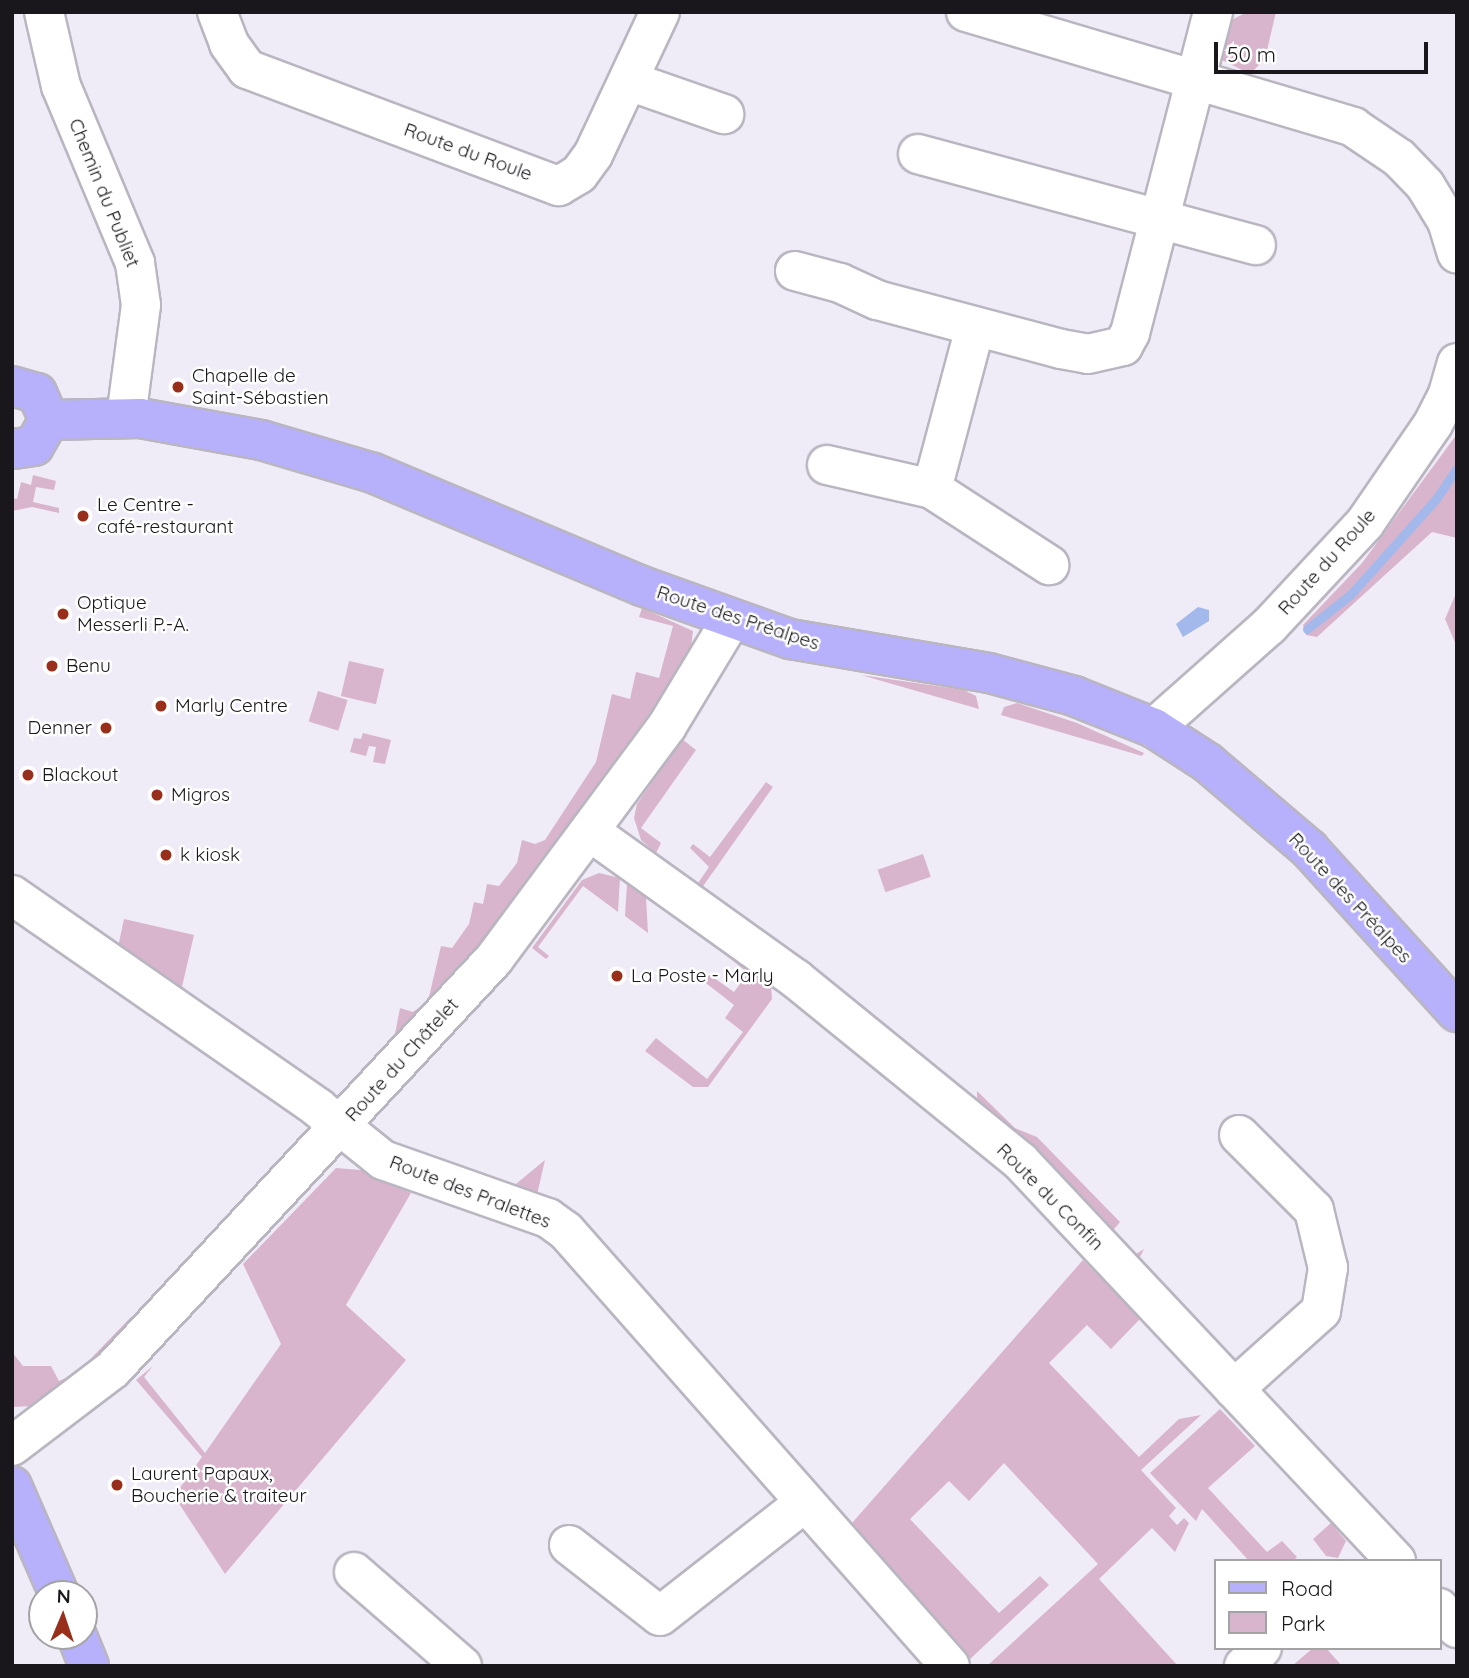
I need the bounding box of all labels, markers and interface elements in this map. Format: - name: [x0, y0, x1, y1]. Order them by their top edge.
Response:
- scale bar: [1217, 28, 1430, 72]
- text: 50 m: [1227, 41, 1276, 67]
- street label: Chemin du Publiet: [64, 115, 144, 271]
- street label: Route du Roule: [401, 118, 535, 186]
- place label: Chapelle de Saint-Sébastien: [192, 365, 329, 409]
- marker: Chapelle de Saint-Sébastien: [170, 379, 186, 395]
- place label: Le Centre - café-restaurant: [97, 494, 234, 538]
- street label: Route du Roule: [1273, 504, 1381, 620]
- marker: Le Centre - café-restaurant: [75, 508, 91, 524]
- street label: Route des Préalpes: [654, 581, 822, 655]
- place label: Optique Messerli P.-A.: [77, 592, 189, 636]
- marker: Optique Messerli P.-A.: [55, 606, 71, 622]
- place label: Benu: [66, 655, 111, 677]
- marker: Benu: [44, 658, 60, 674]
- place label: Marly Centre: [175, 695, 288, 717]
- marker: Marly Centre: [153, 698, 169, 714]
- place label: Denner: [27, 717, 92, 739]
- marker: Denner: [98, 720, 114, 736]
- place label: Blackout: [42, 764, 119, 786]
- marker: Blackout: [20, 767, 36, 783]
- place label: Migros: [171, 784, 230, 806]
- marker: Migros: [149, 787, 165, 803]
- street label: Route des Préalpes: [1284, 828, 1416, 968]
- place label: k kiosk: [180, 844, 240, 866]
- marker: k kiosk: [158, 847, 174, 863]
- place label: La Poste - Marly: [631, 965, 774, 987]
- marker: La Poste - Marly: [609, 968, 625, 984]
- street label: Route du Châtelet: [341, 994, 463, 1126]
- street label: Route du Confin: [992, 1139, 1108, 1255]
- street label: Route des Pralettes: [386, 1151, 554, 1233]
- place label: Laurent Papaux, Boucherie & traiteur: [131, 1463, 307, 1507]
- marker: Laurent Papaux, Boucherie & traiteur: [109, 1477, 125, 1493]
- legend: [1214, 1559, 1441, 1650]
- text: Road: [1281, 1575, 1333, 1601]
- north arrow: [28, 1580, 98, 1650]
- text: N: [56, 1584, 71, 1608]
- text: Park: [1281, 1610, 1325, 1636]

